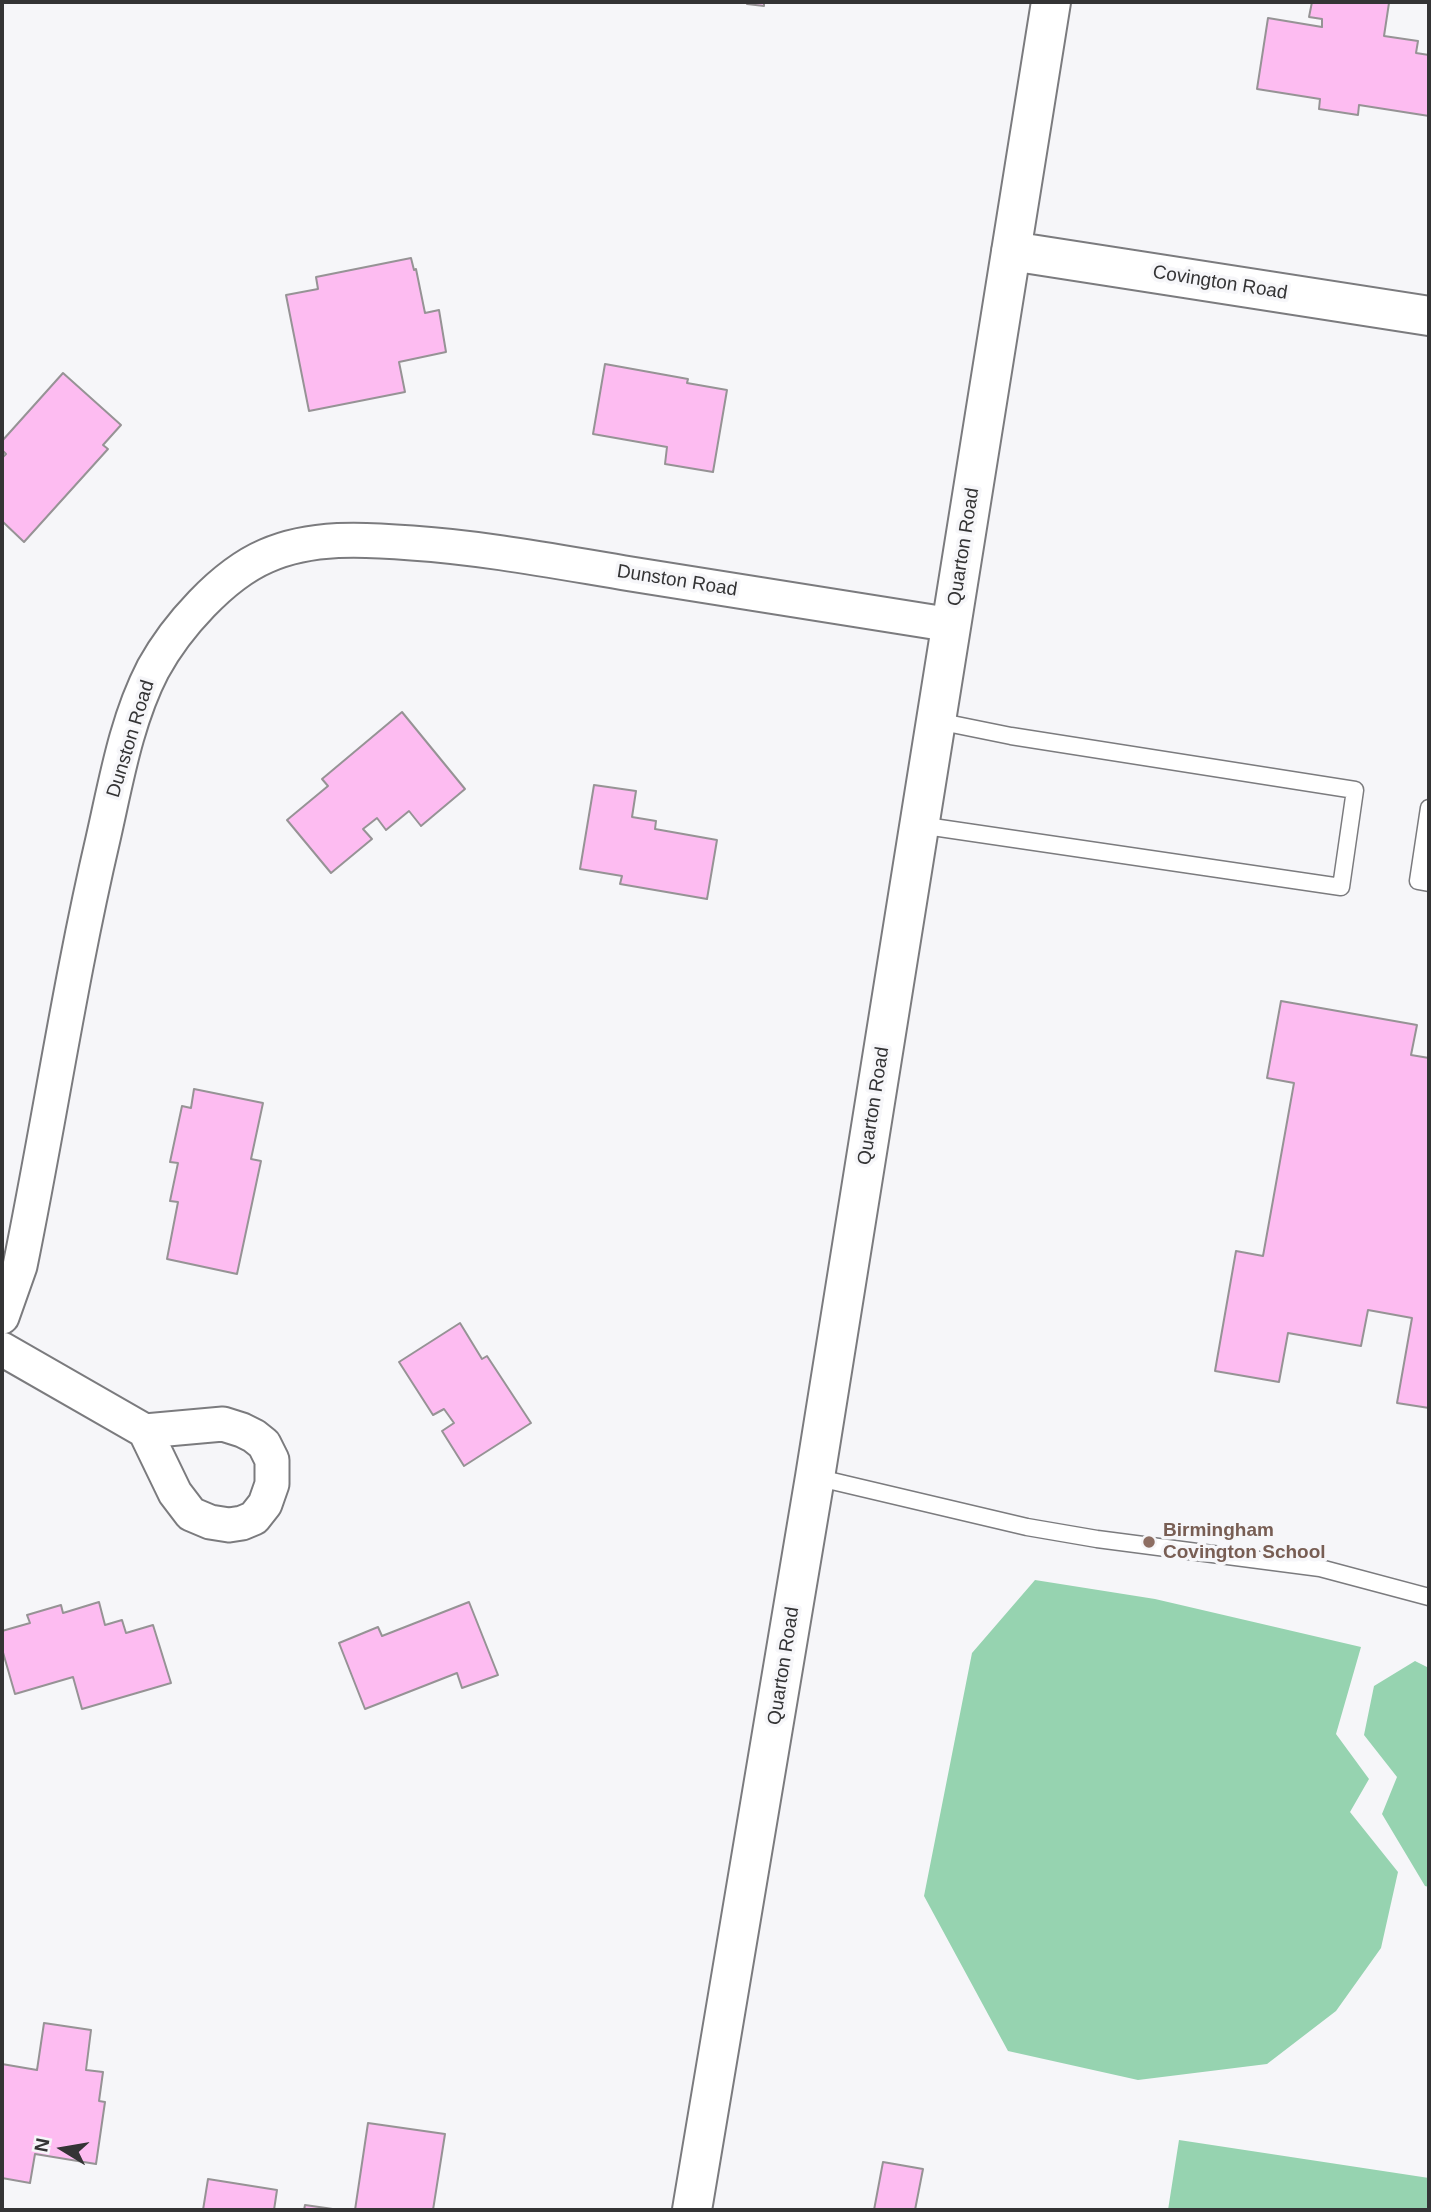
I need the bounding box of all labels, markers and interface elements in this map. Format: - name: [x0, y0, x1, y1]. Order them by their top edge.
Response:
- street label: Covington Road: [1151, 261, 1289, 305]
- street label: Quarton Road: [943, 486, 985, 608]
- street label: Dunston Road: [615, 560, 739, 602]
- street label: Dunston Road: [102, 678, 160, 800]
- street label: Quarton Road: [853, 1045, 895, 1167]
- place label: Birmingham Covington School: [1163, 1520, 1326, 1564]
- marker: Birmingham Covington School: [1141, 1534, 1157, 1550]
- street label: Quarton Road: [763, 1605, 805, 1727]
- north arrow: [28, 2114, 98, 2184]
- text: N: [30, 2136, 54, 2154]

